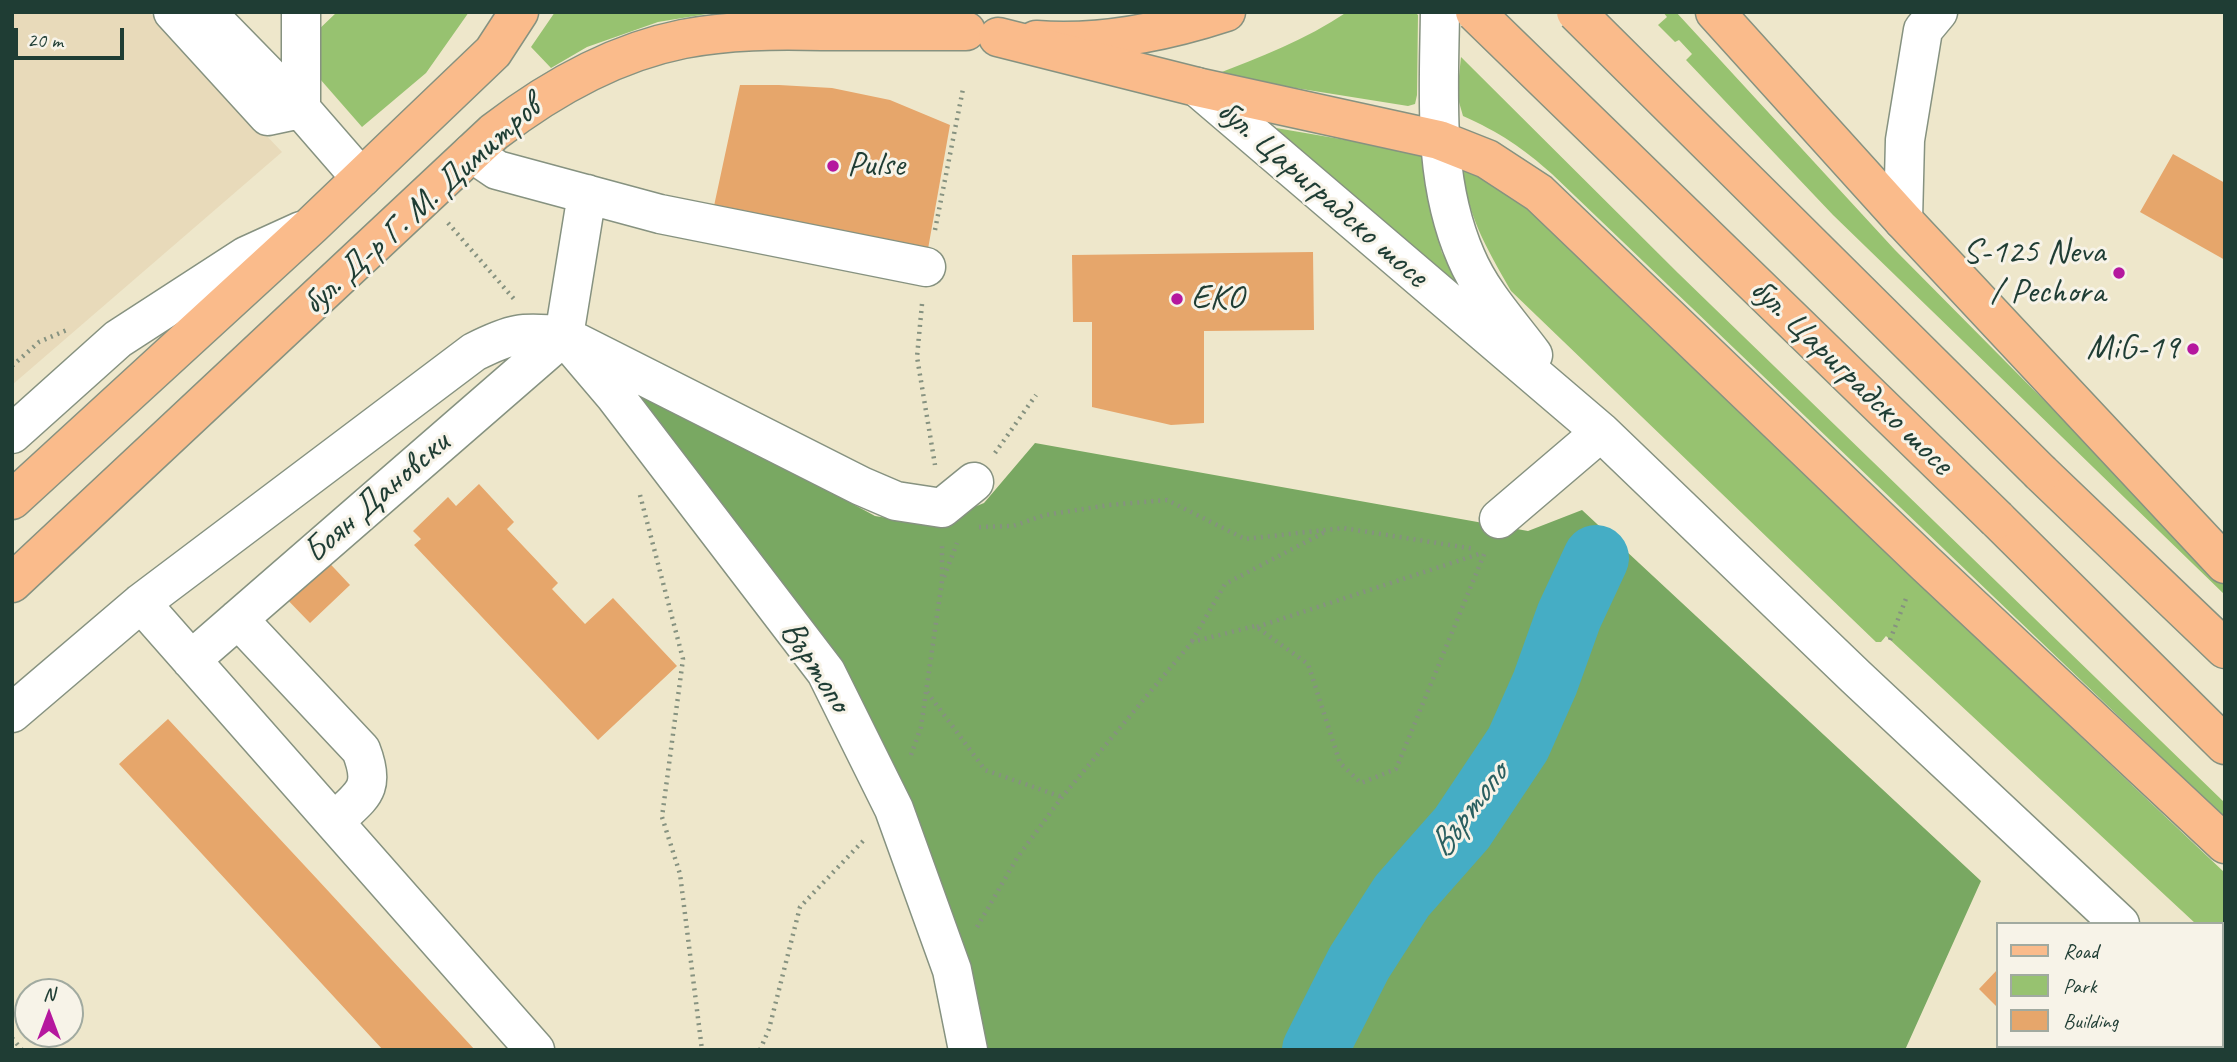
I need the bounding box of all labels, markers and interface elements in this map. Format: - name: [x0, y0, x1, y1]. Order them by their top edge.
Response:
- scale bar: [18, 14, 128, 58]
- text: 20 m: [27, 27, 63, 53]
- street label: бул. Д-р Г. М. Димитров: [294, 88, 550, 324]
- street label: бул. Цариградско шосе: [1208, 91, 1436, 297]
- place label: Pulse: [847, 145, 905, 187]
- marker: Pulse: [825, 158, 841, 174]
- place label: S-125 Neva / Pechora: [1963, 232, 2105, 314]
- marker: S-125 Neva / Pechora: [2111, 265, 2127, 281]
- street label: бул. Цариградско шосе: [1741, 269, 1961, 485]
- place label: EKO: [1191, 278, 1244, 320]
- marker: EKO: [1169, 291, 1185, 307]
- place label: MiG-19: [2087, 328, 2179, 370]
- marker: MiG-19: [2185, 341, 2201, 357]
- street label: Боян Дановски: [295, 423, 459, 573]
- street label: Въртопо: [770, 613, 860, 721]
- water label: Въртопо: [1419, 755, 1519, 867]
- legend: [1996, 922, 2223, 1048]
- text: Road: [2063, 938, 2098, 964]
- text: Park: [2063, 973, 2096, 999]
- north arrow: [14, 978, 84, 1048]
- text: N: [43, 982, 55, 1006]
- text: Building: [2063, 1008, 2118, 1034]

